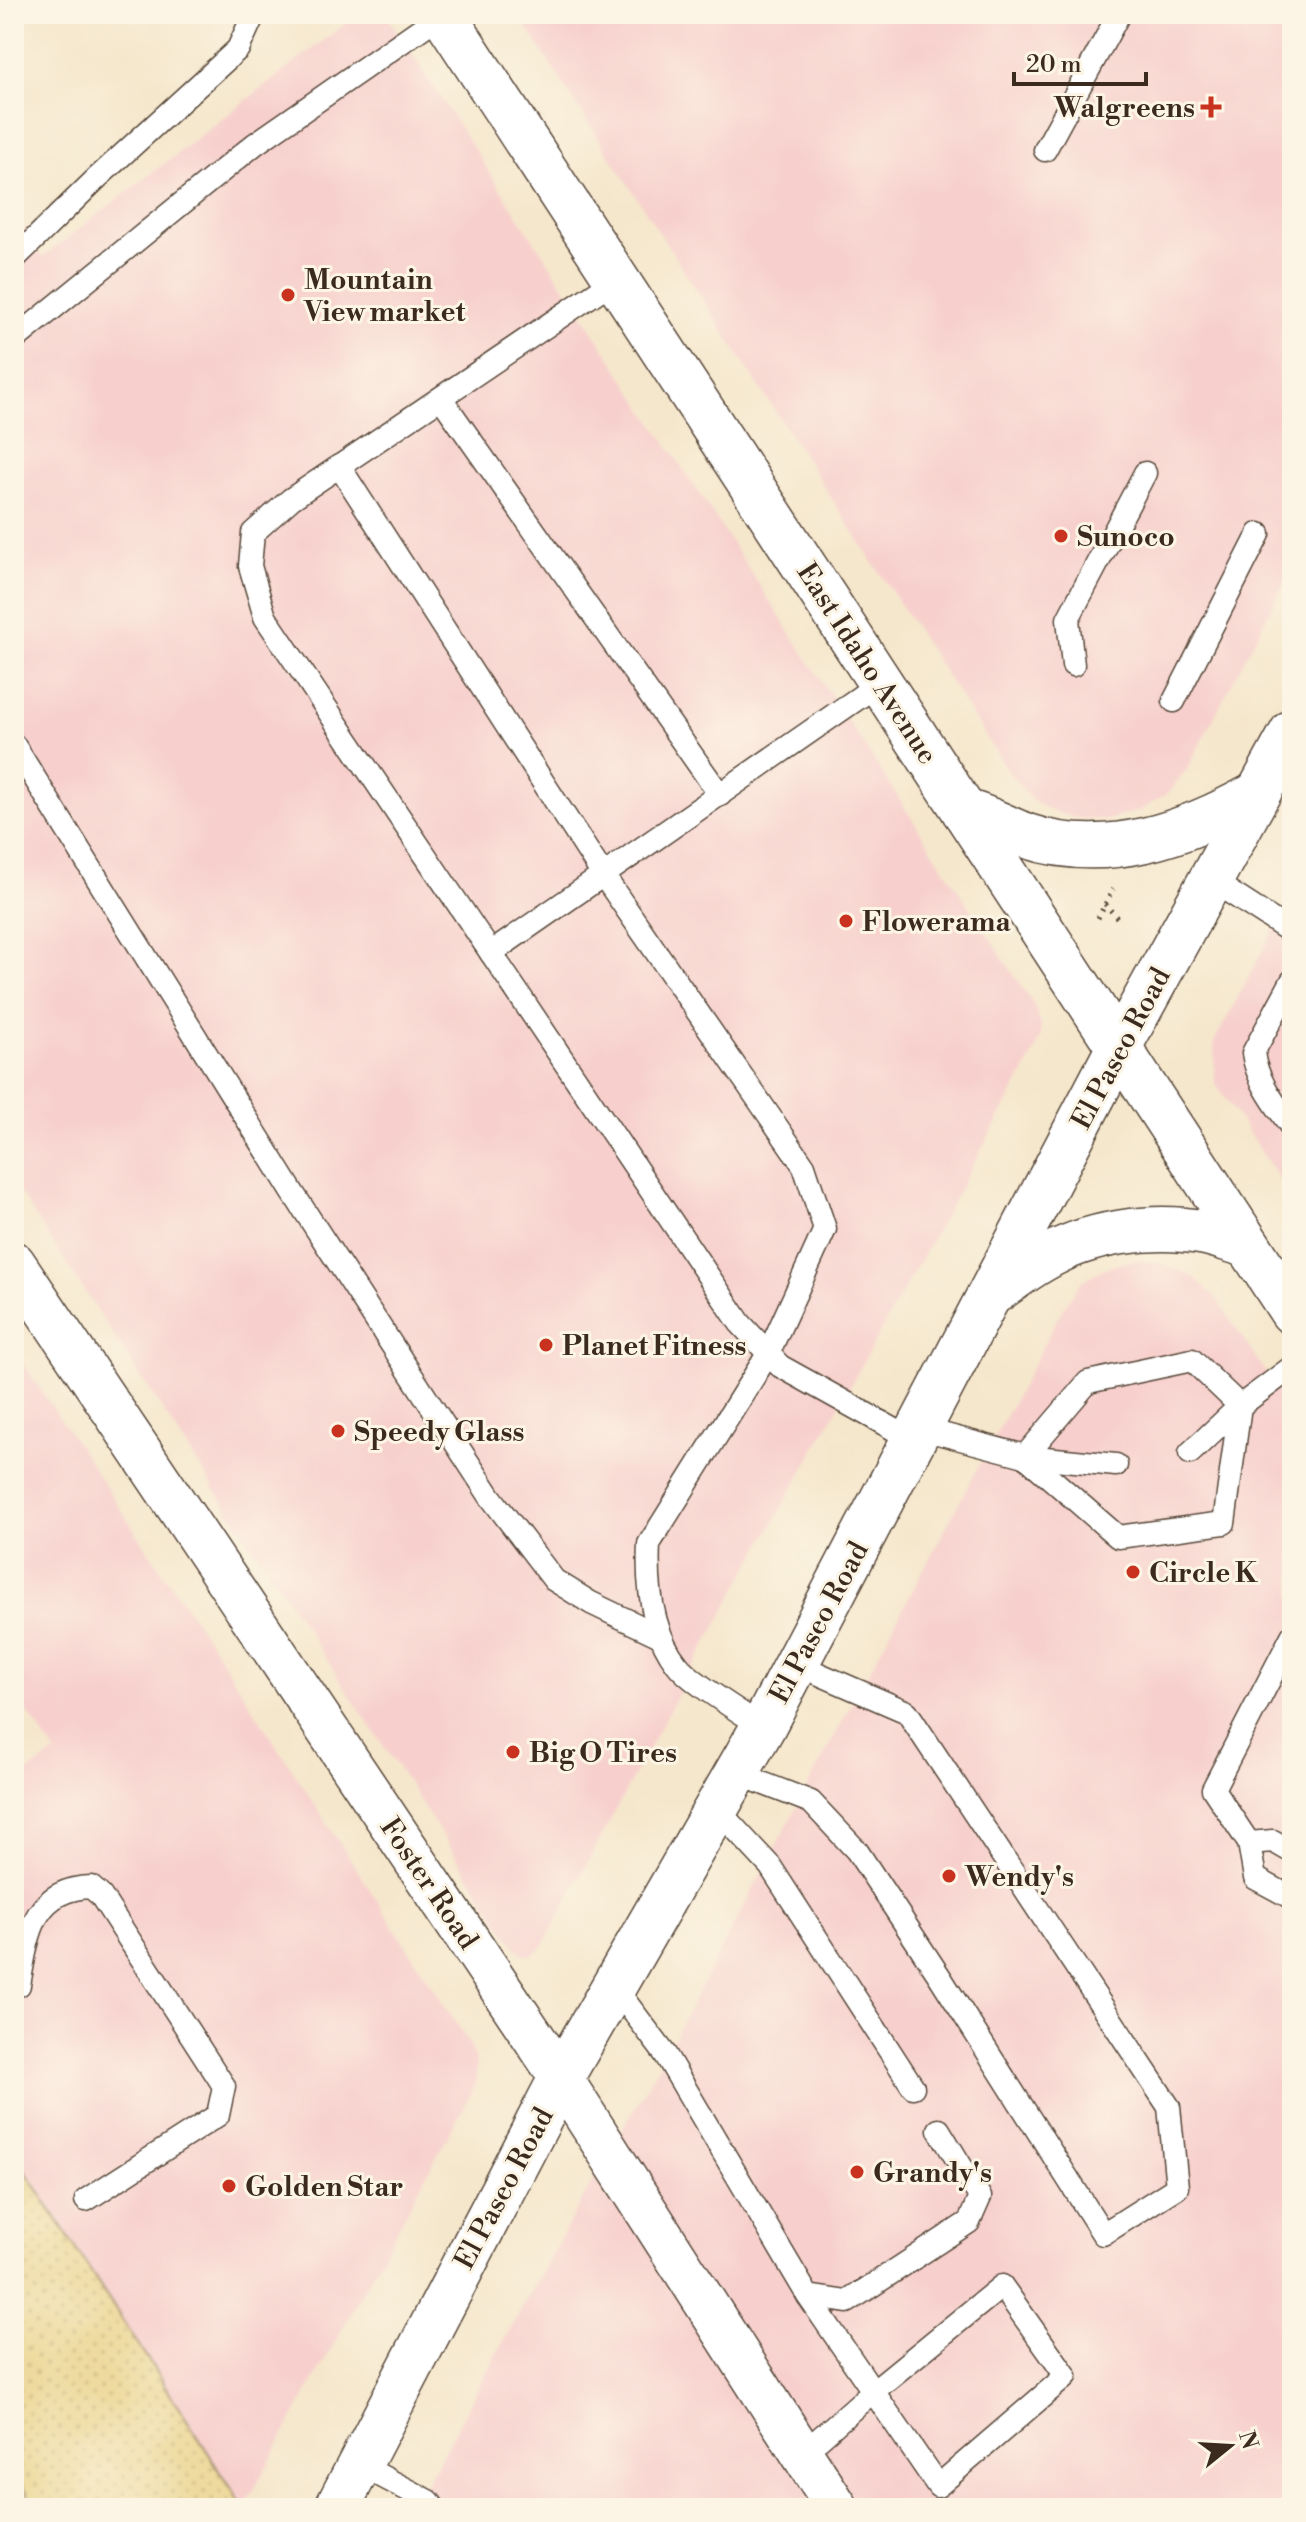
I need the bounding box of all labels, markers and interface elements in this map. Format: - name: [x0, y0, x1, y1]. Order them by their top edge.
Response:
- scale bar: [1014, 36, 1146, 86]
- text: 20 m: [1026, 50, 1082, 80]
- place label: Walgreens: [1053, 91, 1195, 126]
- marker: Walgreens: [1202, 98, 1220, 116]
- place label: Mountain View market: [303, 263, 467, 330]
- marker: Mountain View market: [279, 286, 297, 304]
- place label: Sunoco: [1077, 520, 1175, 555]
- marker: Sunoco: [1052, 527, 1070, 545]
- street label: East Idaho Avenue: [789, 557, 945, 771]
- place label: Flowerama: [862, 905, 1012, 940]
- marker: Flowerama: [837, 912, 855, 930]
- street label: El Paseo Road: [1064, 962, 1179, 1136]
- place label: Planet Fitness: [562, 1329, 747, 1364]
- marker: Planet Fitness: [537, 1336, 555, 1354]
- place label: Speedy Glass: [354, 1415, 524, 1450]
- marker: Speedy Glass: [329, 1422, 347, 1440]
- street label: El Paseo Road: [762, 1536, 877, 1710]
- place label: Circle K: [1149, 1556, 1259, 1591]
- marker: Circle K: [1124, 1563, 1142, 1581]
- place label: Big O Tires: [529, 1736, 677, 1771]
- marker: Big O Tires: [504, 1743, 522, 1761]
- street label: Foster Road: [372, 1811, 486, 1956]
- place label: Wendy's: [964, 1860, 1074, 1895]
- marker: Wendy's: [940, 1867, 958, 1885]
- street label: El Paseo Road: [447, 2102, 562, 2276]
- place label: Grandy's: [873, 2156, 992, 2191]
- marker: Grandy's: [848, 2163, 866, 2181]
- place label: Golden Star: [245, 2170, 403, 2205]
- marker: Golden Star: [220, 2177, 238, 2195]
- north arrow: [1190, 2406, 1270, 2486]
- text: N: [1232, 2428, 1263, 2453]

